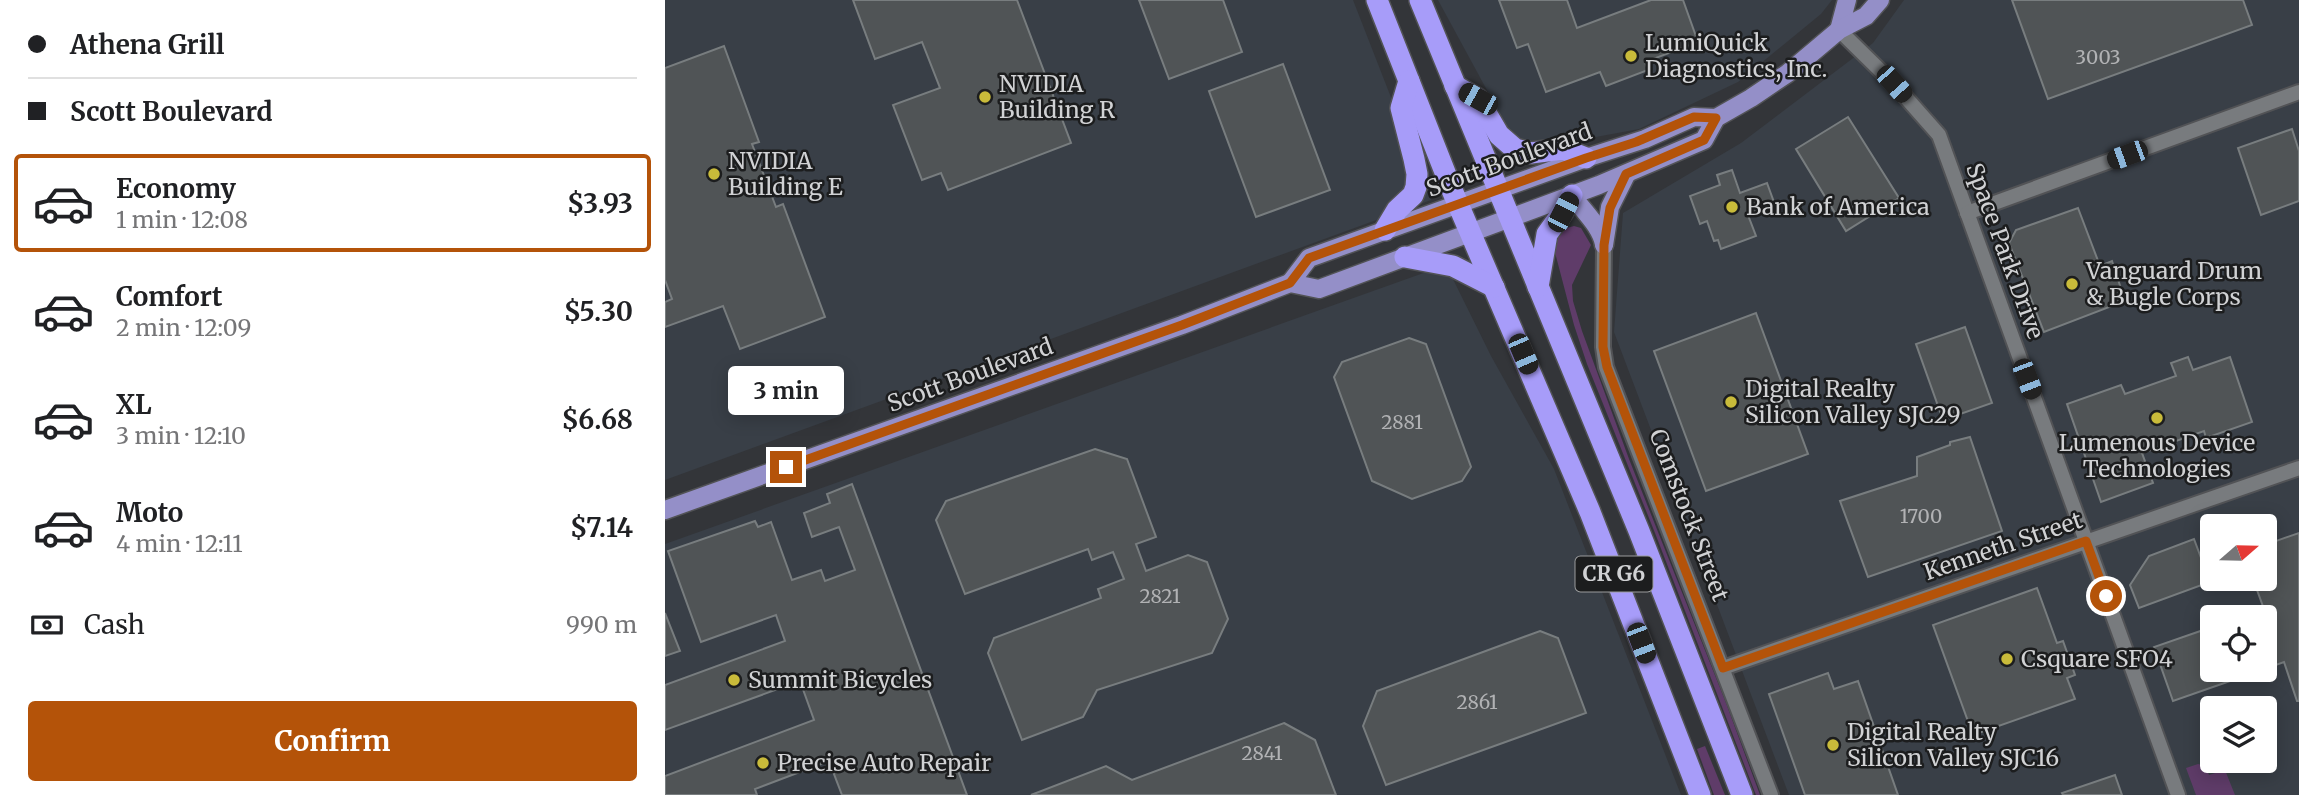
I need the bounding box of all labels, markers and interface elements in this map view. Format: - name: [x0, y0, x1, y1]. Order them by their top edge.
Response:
- text: Athena Grill: [70, 28, 224, 61]
- place label: LumiQuick Diagnostics, Inc.: [1645, 28, 1827, 83]
- house number: 3003: [2075, 45, 2121, 69]
- marker: LumiQuick Diagnostics, Inc.: [1623, 48, 1639, 64]
- car: [1873, 61, 1916, 107]
- place label: NVIDIA Building R: [999, 69, 1115, 124]
- car: [1455, 80, 1502, 118]
- marker: NVIDIA Building R: [977, 89, 993, 105]
- text: Scott Boulevard: [70, 95, 273, 128]
- street label: Scott Boulevard: [1422, 116, 1596, 203]
- car: [2104, 138, 2151, 172]
- place label: NVIDIA Building E: [728, 146, 843, 201]
- street label: Space Park Drive: [1960, 159, 2051, 343]
- marker: NVIDIA Building E: [706, 166, 722, 182]
- icon: car: [32, 172, 95, 235]
- text: Economy: [116, 172, 236, 205]
- text: $3.93: [567, 187, 633, 220]
- car: [1545, 189, 1582, 235]
- place label: Bank of America: [1746, 192, 1930, 221]
- marker: Bank of America: [1724, 199, 1740, 215]
- text: 1 min · 12:08: [116, 205, 248, 234]
- place label: Vanguard Drum & Bugle Corps: [2085, 256, 2262, 311]
- marker: Vanguard Drum & Bugle Corps: [2064, 276, 2080, 292]
- icon: car: [32, 280, 95, 343]
- text: Comfort: [116, 280, 222, 313]
- text: $5.30: [564, 295, 633, 328]
- text: 2 min · 12:09: [116, 313, 251, 342]
- street label: Scott Boulevard: [883, 331, 1057, 418]
- car: [1506, 331, 1541, 377]
- car: [2010, 356, 2045, 402]
- callout: 3 min: [728, 365, 844, 414]
- place label: Digital Realty Silicon Valley SJC29: [1745, 374, 1961, 429]
- text: 3 min: [753, 376, 819, 405]
- icon: car: [32, 388, 95, 451]
- text: XL: [116, 388, 152, 421]
- marker: Digital Realty Silicon Valley SJC29: [1723, 394, 1739, 410]
- text: $6.68: [561, 403, 633, 436]
- house number: 2881: [1381, 410, 1423, 434]
- marker: Lumenous Device Technologies: [2149, 410, 2165, 426]
- text: 3 min · 12:10: [116, 421, 246, 450]
- street label: Comstock Street: [1643, 425, 1736, 605]
- place label: Lumenous Device Technologies: [2059, 428, 2255, 483]
- route end: [770, 451, 802, 483]
- icon: car: [32, 496, 95, 559]
- text: Moto: [116, 496, 183, 529]
- house number: 1700: [1900, 504, 1942, 528]
- street label: Kenneth Street: [1920, 505, 2086, 586]
- text: $7.14: [570, 511, 633, 544]
- north arrow: [2200, 514, 2277, 592]
- map controls: [2200, 514, 2277, 773]
- text: 4 min · 12:11: [116, 529, 243, 558]
- road number: CR G6: [1576, 556, 1653, 592]
- route start: [2090, 580, 2122, 612]
- house number: 2821: [1139, 584, 1181, 608]
- button: locate: [2200, 605, 2277, 682]
- icon: cash: [28, 606, 66, 644]
- text: Cash: [84, 608, 145, 641]
- text: 990 m: [566, 610, 637, 639]
- car: [1624, 620, 1659, 666]
- place label: Csquare SFO4: [2021, 644, 2173, 673]
- marker: Csquare SFO4: [1999, 651, 2015, 667]
- place label: Summit Bicycles: [748, 665, 932, 694]
- marker: Summit Bicycles: [726, 672, 742, 688]
- house number: 2861: [1456, 690, 1498, 714]
- button: layers: [2200, 696, 2277, 773]
- button: Confirm: [28, 701, 637, 781]
- place label: Digital Realty Silicon Valley SJC16: [1847, 717, 2059, 772]
- marker: Digital Realty Silicon Valley SJC16: [1825, 737, 1841, 753]
- house number: 2841: [1241, 741, 1283, 765]
- place label: Precise Auto Repair: [777, 748, 991, 777]
- marker: Precise Auto Repair: [755, 755, 771, 771]

